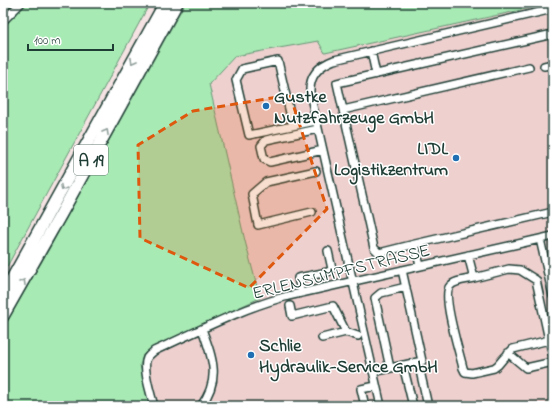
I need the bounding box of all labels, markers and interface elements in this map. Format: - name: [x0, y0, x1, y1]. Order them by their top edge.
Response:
- scale bar: [28, 26, 113, 52]
- text: 100 m: [34, 32, 61, 50]
- one-way arrow: [130, 57, 137, 65]
- place label: Gustke Nutzfahrzeuge GmbH: [274, 85, 434, 133]
- marker: Gustke Nutzfahrzeuge GmbH: [261, 101, 271, 111]
- one-way arrow: [102, 129, 109, 136]
- place label: LIDL Logistikzentrum: [334, 137, 448, 185]
- road number: A 19: [74, 145, 108, 175]
- marker: LIDL Logistikzentrum: [451, 153, 461, 163]
- one-way arrow: [61, 183, 68, 191]
- street label: ERLENSUMPFSTRASSE: [250, 238, 433, 308]
- one-way arrow: [18, 279, 25, 286]
- place label: Schlie Hydraulik-Service GmbH: [259, 334, 438, 382]
- marker: Schlie Hydraulik-Service GmbH: [246, 350, 256, 360]

